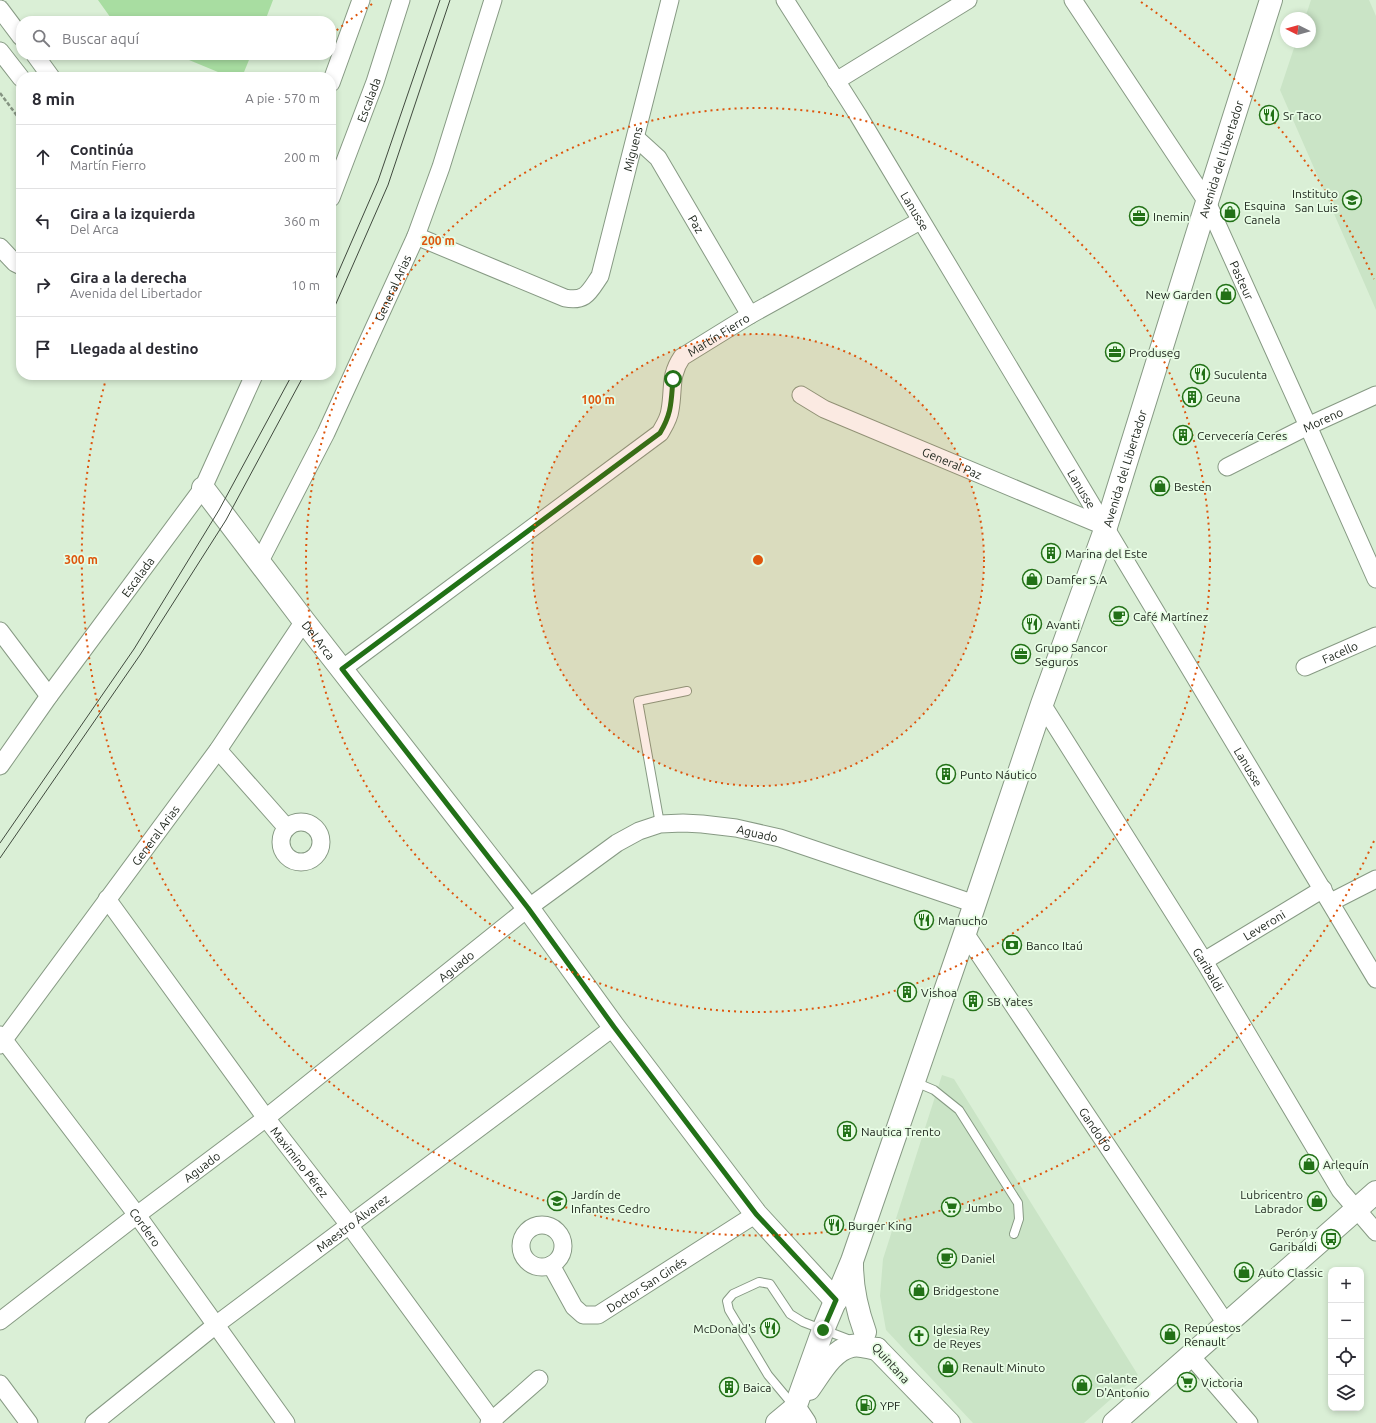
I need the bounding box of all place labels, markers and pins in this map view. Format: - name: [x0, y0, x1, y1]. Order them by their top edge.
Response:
- restaurant icon: Sr Taco: [1258, 104, 1280, 126]
- place label: Sr Taco: [1283, 109, 1322, 122]
- place label: Instituto San Luis: [1292, 187, 1338, 214]
- school or university icon: Instituto San Luis: [1341, 189, 1363, 211]
- place label: Esquina Canela: [1244, 199, 1286, 226]
- shop icon: Esquina Canela: [1219, 201, 1241, 223]
- office icon: Inemin: [1128, 205, 1150, 227]
- place label: Inemin: [1153, 210, 1190, 223]
- shop icon: New Garden: [1215, 283, 1237, 305]
- place label: New Garden: [1146, 288, 1212, 301]
- office icon: Produseg: [1104, 341, 1126, 363]
- place label: Produseg: [1129, 346, 1180, 359]
- restaurant icon: Suculenta: [1189, 363, 1211, 385]
- place label: Suculenta: [1214, 368, 1267, 381]
- building icon: Geuna: [1181, 386, 1203, 408]
- place label: Geuna: [1206, 391, 1240, 404]
- building icon: Cervecería Ceres: [1172, 424, 1194, 446]
- place label: Cervecería Ceres: [1197, 429, 1287, 442]
- shop icon: Besten: [1149, 475, 1171, 497]
- place label: Besten: [1174, 480, 1212, 493]
- building icon: Marina del Este: [1040, 542, 1062, 564]
- place label: Marina del Este: [1065, 547, 1148, 560]
- centre of rings: [751, 553, 765, 567]
- shop icon: Damfer S.A: [1021, 568, 1043, 590]
- place label: Damfer S.A: [1046, 573, 1107, 586]
- cafe icon: Café Martínez: [1108, 605, 1130, 627]
- place label: Café Martínez: [1133, 610, 1209, 623]
- restaurant icon: Avanti: [1021, 613, 1043, 635]
- place label: Avanti: [1046, 618, 1080, 631]
- place label: Grupo Sancor Seguros: [1035, 641, 1108, 668]
- office icon: Grupo Sancor Seguros: [1010, 643, 1032, 665]
- building icon: Punto Náutico: [935, 763, 957, 785]
- place label: Punto Náutico: [960, 768, 1037, 781]
- restaurant icon: Manucho: [913, 909, 935, 931]
- place label: Manucho: [938, 914, 988, 927]
- bank icon: Banco Itaú: [1001, 934, 1023, 956]
- place label: Banco Itaú: [1026, 939, 1083, 952]
- building icon: Vishoa: [896, 981, 918, 1003]
- place label: Vishoa: [921, 986, 957, 999]
- building icon: SB Yates: [962, 990, 984, 1012]
- place label: SB Yates: [987, 995, 1033, 1008]
- building icon: Nautica Trento: [836, 1120, 858, 1142]
- place label: Nautica Trento: [861, 1125, 941, 1138]
- shop icon: Arlequín: [1298, 1153, 1320, 1175]
- place label: Arlequín: [1323, 1158, 1369, 1171]
- place label: Jardín de Infantes Cedro: [571, 1188, 650, 1215]
- place label: Lubricentro Labrador: [1240, 1188, 1303, 1215]
- school or university icon: Jardín de Infantes Cedro: [546, 1190, 568, 1212]
- shop icon: Lubricentro Labrador: [1306, 1190, 1328, 1212]
- supermarket icon: Jumbo: [940, 1196, 962, 1218]
- place label: Jumbo: [965, 1201, 1002, 1214]
- restaurant icon: Burger King: [823, 1214, 845, 1236]
- place label: Burger King: [848, 1219, 912, 1232]
- place label: Perón y Garibaldi: [1269, 1226, 1317, 1253]
- bus stop icon: Perón y Garibaldi: [1320, 1228, 1342, 1250]
- cafe icon: Daniel: [936, 1247, 958, 1269]
- place label: Daniel: [961, 1252, 995, 1265]
- shop icon: Auto Classic: [1233, 1261, 1255, 1283]
- place label: Auto Classic: [1258, 1266, 1323, 1279]
- shop icon: Bridgestone: [908, 1279, 930, 1301]
- place label: Bridgestone: [933, 1284, 999, 1297]
- restaurant icon: McDonald's: [759, 1317, 781, 1339]
- place label: Repuestos Renault: [1184, 1321, 1241, 1348]
- place label: McDonald's: [693, 1322, 756, 1335]
- place label: Iglesia Rey de Reyes: [933, 1323, 990, 1350]
- shop icon: Repuestos Renault: [1159, 1323, 1181, 1345]
- church icon: Iglesia Rey de Reyes: [908, 1325, 930, 1347]
- shop icon: Renault Minuto: [937, 1356, 959, 1378]
- place label: Renault Minuto: [962, 1361, 1045, 1374]
- supermarket icon: Victoria: [1176, 1371, 1198, 1393]
- place label: Galante D'Antonio: [1096, 1372, 1150, 1399]
- shop icon: Galante D'Antonio: [1071, 1374, 1093, 1396]
- building icon: Baica: [718, 1376, 740, 1398]
- place label: Victoria: [1201, 1376, 1243, 1389]
- place label: Baica: [743, 1381, 771, 1394]
- fuel station icon: YPF: [855, 1394, 877, 1416]
- place label: YPF: [880, 1399, 900, 1412]

